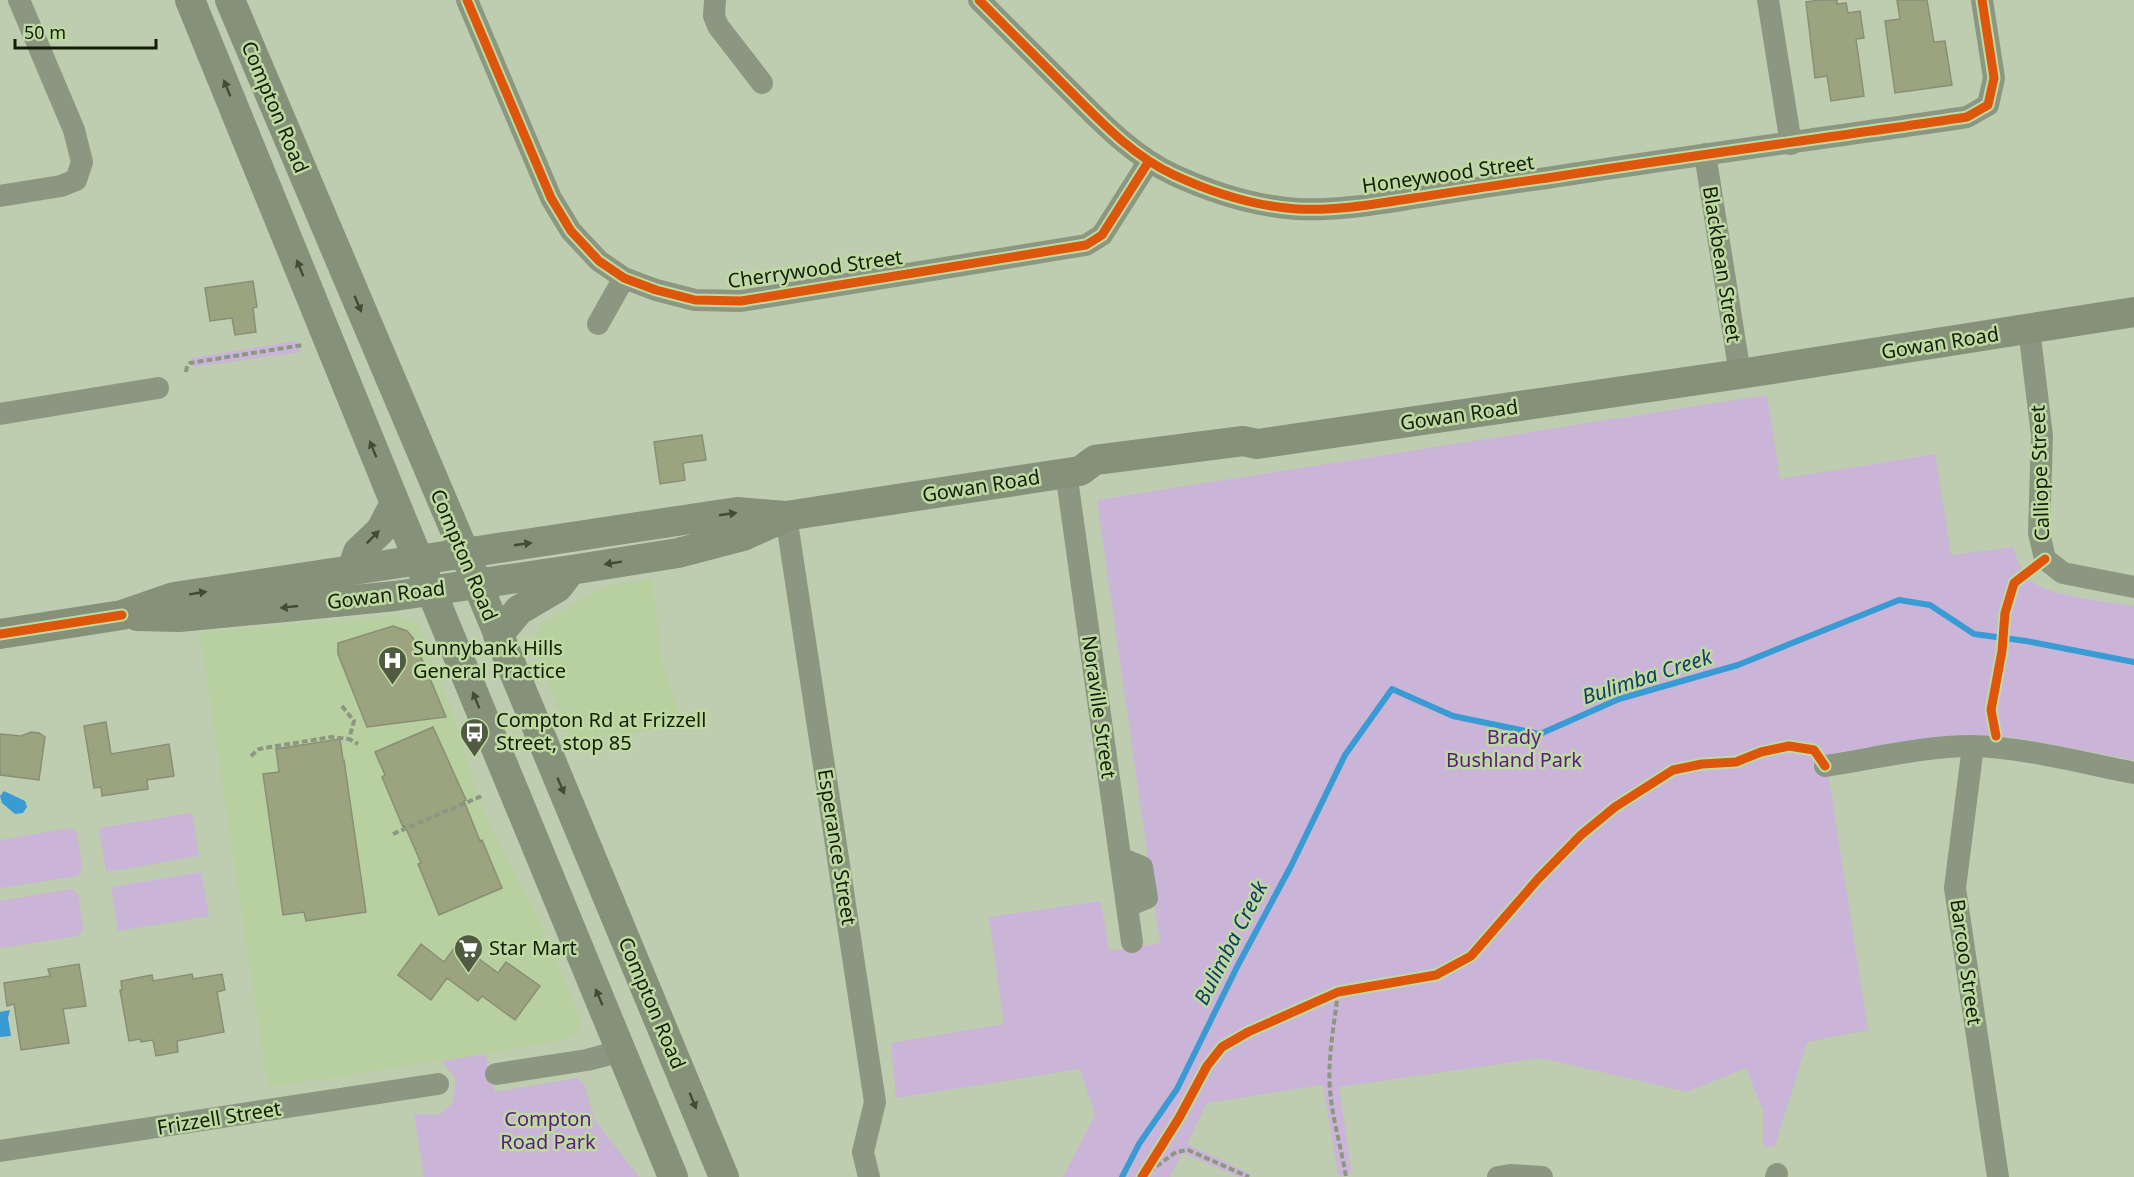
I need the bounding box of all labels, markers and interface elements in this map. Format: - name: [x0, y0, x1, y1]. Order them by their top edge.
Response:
- scale bar: [15, 12, 156, 50]
- text: 50 m: [24, 20, 66, 44]
- street label: Compton Road: [236, 37, 315, 177]
- one-way arrow: [222, 78, 232, 96]
- street label: Honeywood Street: [1360, 148, 1536, 199]
- street label: Blackbean Street: [1697, 184, 1748, 344]
- street label: Cherrywood Street: [726, 243, 904, 294]
- one-way arrow: [295, 259, 305, 277]
- one-way arrow: [353, 295, 363, 313]
- street label: Gowan Road: [1879, 320, 2001, 365]
- street label: Gowan Road: [1398, 393, 1520, 436]
- street label: Calliope Street: [2024, 405, 2055, 541]
- one-way arrow: [368, 440, 378, 458]
- street label: Gowan Road: [920, 463, 1042, 508]
- street label: Compton Road: [425, 485, 504, 625]
- one-way arrow: [719, 509, 738, 519]
- one-way arrow: [366, 530, 381, 544]
- one-way arrow: [513, 540, 532, 549]
- one-way arrow: [603, 559, 622, 568]
- street label: Gowan Road: [325, 574, 447, 615]
- one-way arrow: [189, 589, 208, 598]
- one-way arrow: [280, 602, 299, 612]
- place label: Sunnybank Hills General Practice: [413, 634, 566, 684]
- street label: Noraville Street: [1076, 634, 1123, 780]
- water label: Bulimba Creek: [1578, 641, 1717, 710]
- hospital icon: Sunnybank Hills General Practice: [376, 644, 408, 686]
- one-way arrow: [471, 691, 481, 709]
- place label: Compton Rd at Frizzell Street, stop 85: [496, 706, 706, 756]
- bus stop icon: Compton Rd at Frizzell Street, stop 85: [459, 716, 491, 758]
- park label: Brady Bushland Park: [1446, 723, 1582, 773]
- street label: Esperance Street: [812, 767, 863, 927]
- one-way arrow: [556, 777, 566, 795]
- water label: Bulimba Creek: [1187, 875, 1274, 1009]
- street label: Barcoo Street: [1944, 897, 1989, 1027]
- supermarket icon: Star Mart: [452, 932, 484, 974]
- street label: Compton Road: [613, 933, 692, 1073]
- place label: Star Mart: [489, 934, 577, 961]
- one-way arrow: [594, 988, 603, 1006]
- one-way arrow: [688, 1093, 698, 1111]
- street label: Frizzell Street: [155, 1094, 283, 1141]
- park label: Compton Road Park: [500, 1105, 596, 1155]

